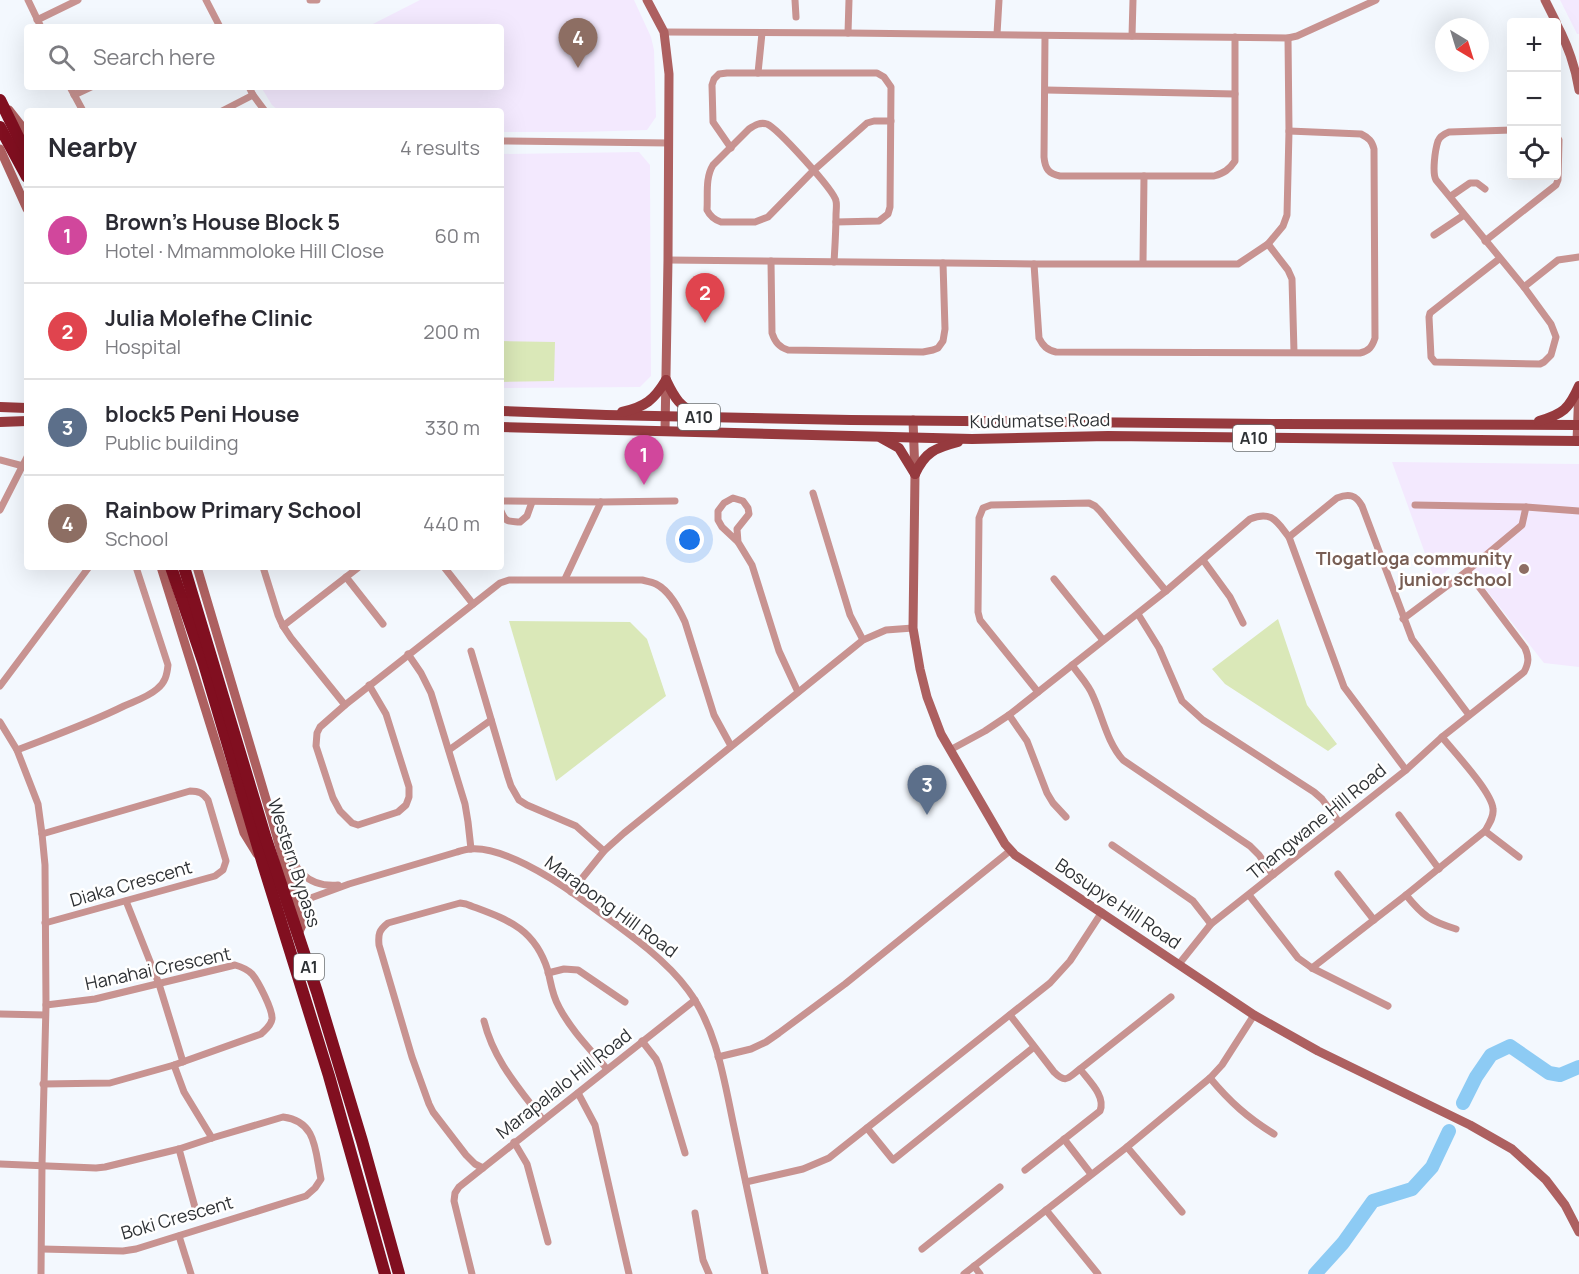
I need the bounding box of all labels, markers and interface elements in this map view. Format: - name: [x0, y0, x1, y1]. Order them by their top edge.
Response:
- north arrow: [1435, 18, 1489, 72]
- map controls: [1507, 18, 1561, 180]
- button: +: [1507, 18, 1561, 72]
- pin: 4: [558, 19, 598, 68]
- search box: [24, 24, 504, 90]
- icon: search: [45, 41, 78, 74]
- text: Search here: [93, 42, 215, 72]
- button: −: [1507, 72, 1561, 126]
- button: locate: [1507, 126, 1561, 180]
- text: Nearby: [48, 129, 137, 165]
- text: 4 results: [400, 134, 480, 161]
- text: Brown's House Block 5: [105, 207, 340, 237]
- text: 1: [63, 222, 72, 249]
- text: 60 m: [434, 222, 480, 249]
- text: Hotel · Mmammoloke Hill Close: [105, 237, 384, 264]
- pin: 2: [686, 274, 724, 323]
- text: Julia Molefhe Clinic: [105, 303, 313, 333]
- text: 2: [62, 318, 73, 345]
- text: 200 m: [423, 318, 480, 345]
- text: Hospital: [105, 333, 181, 360]
- text: block5 Peni House: [105, 399, 300, 429]
- road number: A10: [678, 404, 720, 430]
- street label: Kudumatse Road: [969, 407, 1111, 433]
- text: 3: [62, 414, 73, 441]
- text: 330 m: [425, 414, 480, 441]
- road number: A10: [1233, 425, 1275, 451]
- text: Public building: [105, 429, 239, 456]
- pin: 1: [624, 436, 664, 485]
- text: Rainbow Primary School: [105, 495, 362, 525]
- text: 4: [61, 510, 74, 537]
- text: 440 m: [423, 510, 480, 537]
- text: School: [105, 525, 169, 552]
- your location: [675, 525, 704, 554]
- place label: Tlogatloga community junior school: [1316, 546, 1512, 591]
- marker: Tlogatloga community junior school: [1517, 562, 1531, 576]
- street label: Thangwane Hill Road: [1242, 758, 1391, 885]
- pin: 3: [908, 766, 946, 815]
- street label: Western Bypass: [263, 795, 327, 930]
- street label: Marapong Hill Road: [540, 850, 683, 963]
- street label: Bosupye Hill Road: [1051, 852, 1186, 954]
- street label: Diaka Crescent: [67, 854, 195, 912]
- street label: Hanahai Crescent: [83, 941, 233, 995]
- road number: A1: [294, 954, 324, 980]
- street label: Marapalalo Hill Road: [491, 1023, 636, 1144]
- street label: Boki Crescent: [118, 1190, 236, 1244]

